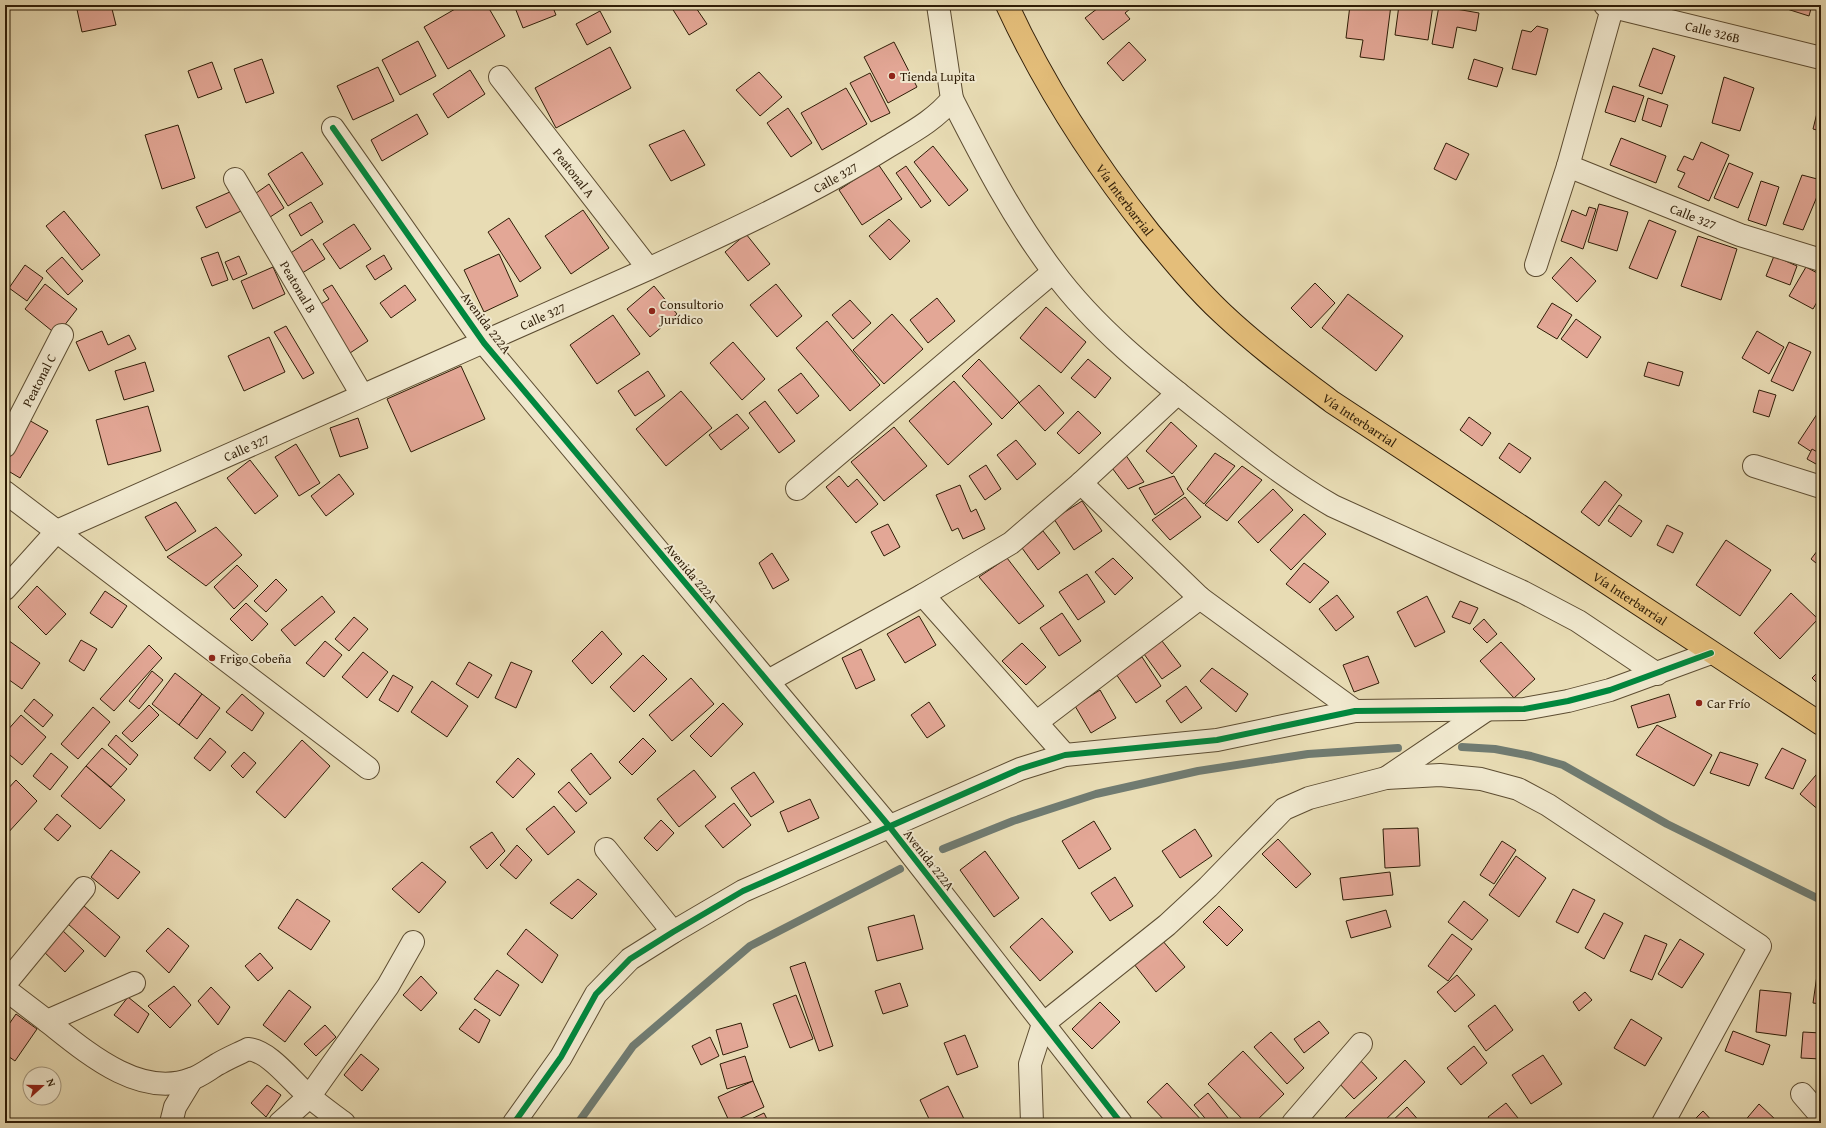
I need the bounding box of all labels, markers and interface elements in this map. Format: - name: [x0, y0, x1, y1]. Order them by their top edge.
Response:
- street label: Calle 326B: [1683, 16, 1742, 47]
- place label: Tienda Lupita: [900, 67, 976, 86]
- marker: Tienda Lupita: [887, 71, 897, 81]
- street label: Peatonal A: [549, 144, 600, 202]
- street label: Calle 327: [810, 157, 861, 197]
- street label: Vía Interbarrial: [1092, 160, 1158, 240]
- street label: Calle 327: [1667, 198, 1719, 234]
- street label: Peatonal B: [275, 257, 321, 317]
- street label: Avenida 222A: [456, 288, 516, 358]
- place label: Consultorio Jurídico: [658, 295, 724, 329]
- street label: Calle 327: [517, 297, 569, 335]
- marker: Consultorio Jurídico: [647, 306, 657, 316]
- street label: Peatonal C: [17, 350, 60, 410]
- street label: Vía Interbarrial: [1318, 388, 1401, 452]
- street label: Calle 327: [220, 429, 272, 466]
- street label: Avenida 222A: [660, 539, 722, 607]
- street label: Vía Interbarrial: [1589, 567, 1671, 630]
- place label: Frigo Cobeña: [220, 649, 292, 668]
- marker: Frigo Cobeña: [207, 653, 217, 663]
- place label: Car Frío: [1707, 694, 1751, 713]
- marker: Car Frío: [1694, 698, 1704, 708]
- street label: Avenida 222A: [899, 825, 959, 895]
- north arrow: [22, 1066, 62, 1106]
- text: N: [43, 1076, 60, 1089]

